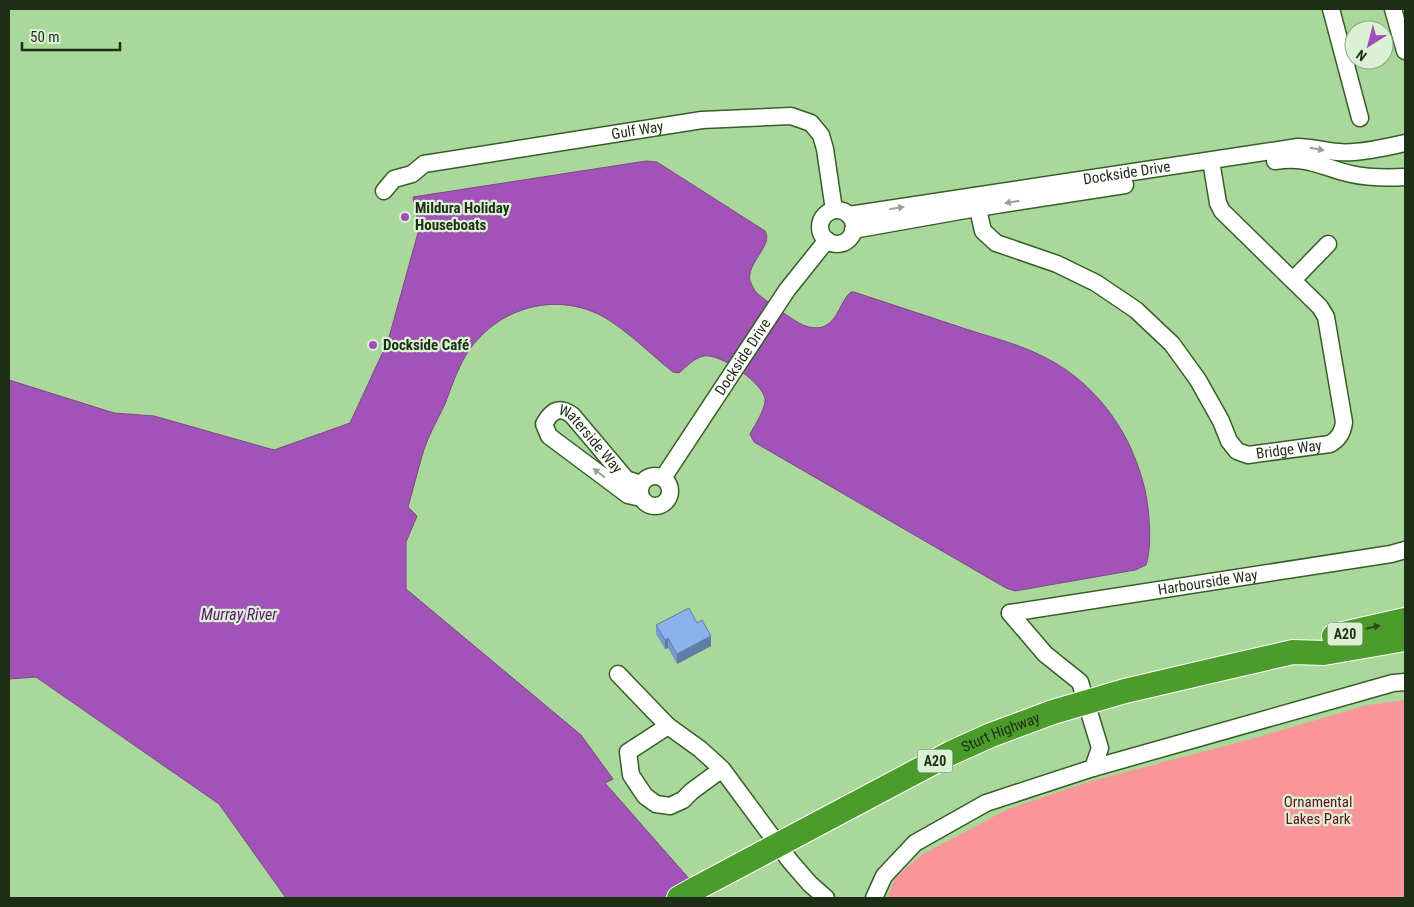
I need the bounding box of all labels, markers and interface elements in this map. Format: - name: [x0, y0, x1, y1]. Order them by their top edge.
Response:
- scale bar: [22, 20, 120, 52]
- north arrow: [1344, 20, 1394, 70]
- text: 50 m: [30, 28, 60, 46]
- text: N: [1353, 47, 1370, 65]
- street label: Gulf Way: [610, 117, 665, 143]
- one-way arrow: [1310, 145, 1326, 153]
- street label: Dockside Drive: [1082, 157, 1172, 188]
- place label: Mildura Holiday Houseboats: [415, 199, 510, 234]
- one-way arrow: [1004, 199, 1020, 207]
- one-way arrow: [890, 203, 906, 211]
- marker: Mildura Holiday Houseboats: [399, 211, 411, 223]
- street label: Dockside Drive: [711, 315, 775, 399]
- place label: Dockside Café: [383, 336, 469, 354]
- marker: Dockside Café: [367, 339, 379, 351]
- street label: Waterside Way: [557, 401, 626, 477]
- street label: Bridge Way: [1255, 436, 1323, 463]
- one-way arrow: [592, 468, 606, 478]
- street label: Harbourside Way: [1157, 566, 1259, 599]
- water label: Murray River: [201, 605, 278, 624]
- road number: A20: [1328, 622, 1362, 646]
- one-way arrow: [1365, 623, 1380, 631]
- street label: Sturt Highway: [959, 709, 1042, 756]
- road number: A20: [918, 749, 952, 772]
- park label: Ornamental Lakes Park: [1284, 793, 1352, 828]

